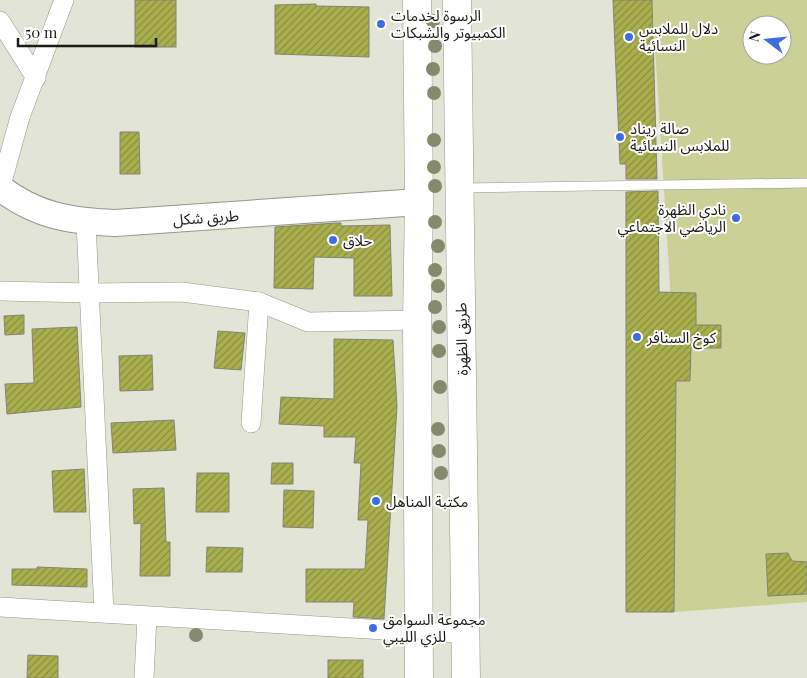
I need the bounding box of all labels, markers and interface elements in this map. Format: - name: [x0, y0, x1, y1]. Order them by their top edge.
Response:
- place label: الرسوة لخدمات الكمبيوتر والشبكات: [391, 5, 506, 42]
- scale bar: [18, 15, 155, 47]
- north arrow: [742, 15, 792, 65]
- marker: الرسوة لخدمات الكمبيوتر والشبكات: [375, 18, 387, 30]
- place label: دلال للملابس النسائية: [639, 18, 718, 55]
- text: 50 m: [25, 22, 58, 42]
- text: N: [743, 29, 765, 44]
- marker: دلال للملابس النسائية: [623, 31, 635, 43]
- place label: صالة ريناد للملابس النسائية: [630, 118, 730, 155]
- marker: صالة ريناد للملابس النسائية: [614, 131, 626, 143]
- place label: نادي الظهرة الرياضي الاجتماعي: [618, 199, 726, 238]
- street label: طريق شكل: [172, 205, 240, 230]
- marker: نادي الظهرة الرياضي الاجتماعي: [730, 212, 742, 224]
- place label: حلاق: [343, 230, 373, 250]
- marker: حلاق: [327, 234, 339, 246]
- street label: طريق الظهرة: [450, 302, 473, 376]
- place label: كوخ السنافر: [646, 327, 717, 350]
- marker: كوخ السنافر: [631, 331, 643, 343]
- place label: مكتبة المناهل: [386, 491, 468, 511]
- marker: مكتبة المناهل: [370, 495, 382, 507]
- place label: مجموعة السوامق للزي الليبي: [383, 609, 486, 648]
- marker: مجموعة السوامق للزي الليبي: [367, 622, 379, 634]

